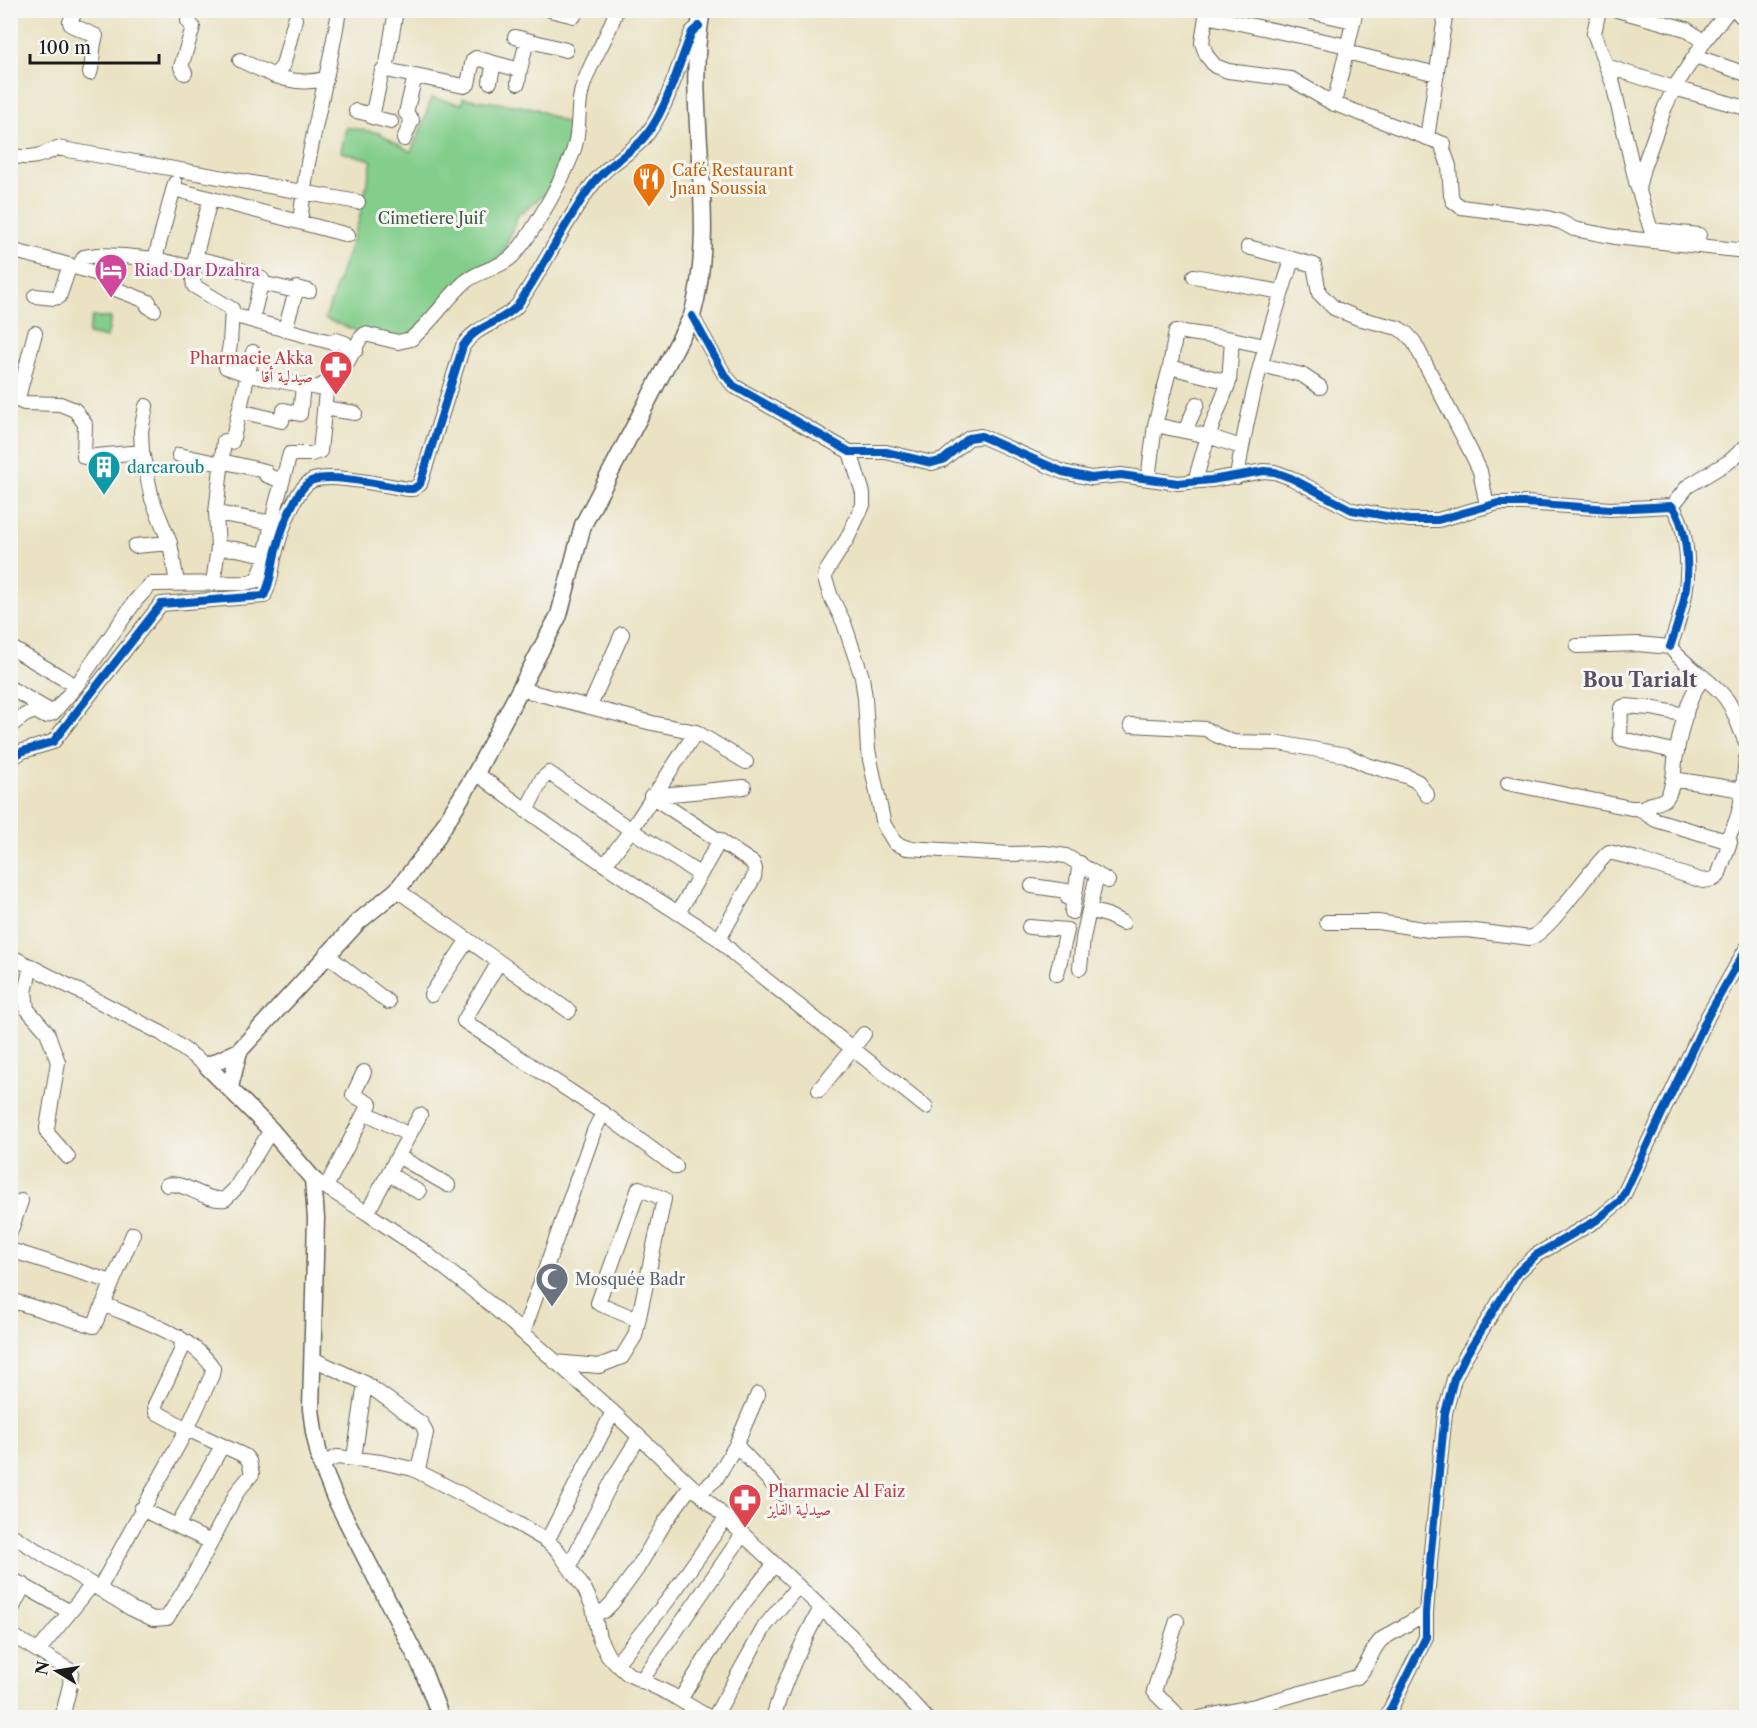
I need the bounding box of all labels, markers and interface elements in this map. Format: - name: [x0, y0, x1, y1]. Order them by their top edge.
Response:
- scale bar: [30, 27, 159, 65]
- text: 100 m: [39, 37, 91, 59]
- place label: Café Restaurant Jnan Soussia: [669, 160, 794, 198]
- restaurant icon: Café Restaurant Jnan Soussia: [631, 161, 667, 208]
- park label: Cimetiere Juif: [378, 208, 486, 228]
- hotel icon: Riad Dar Dzahra: [93, 252, 129, 299]
- place label: Riad Dar Dzahra: [134, 260, 260, 280]
- place label: Pharmacie Akka صيدلية أقا: [190, 348, 314, 386]
- pharmacy icon: Pharmacie Akka صيدلية أقا: [318, 349, 354, 396]
- building icon: darcaroub: [86, 449, 122, 496]
- place label: darcaroub: [127, 457, 204, 477]
- district label: Bou Tarialt: [1583, 668, 1697, 692]
- mosque icon: Mosquée Badr: [534, 1261, 570, 1308]
- place label: Mosquée Badr: [575, 1269, 686, 1289]
- place label: Pharmacie Al Faiz صيدلية الفايز: [766, 1481, 905, 1519]
- pharmacy icon: Pharmacie Al Faiz صيدلية الفايز: [727, 1482, 763, 1529]
- north arrow: [27, 1641, 87, 1701]
- text: N: [31, 1659, 53, 1677]

